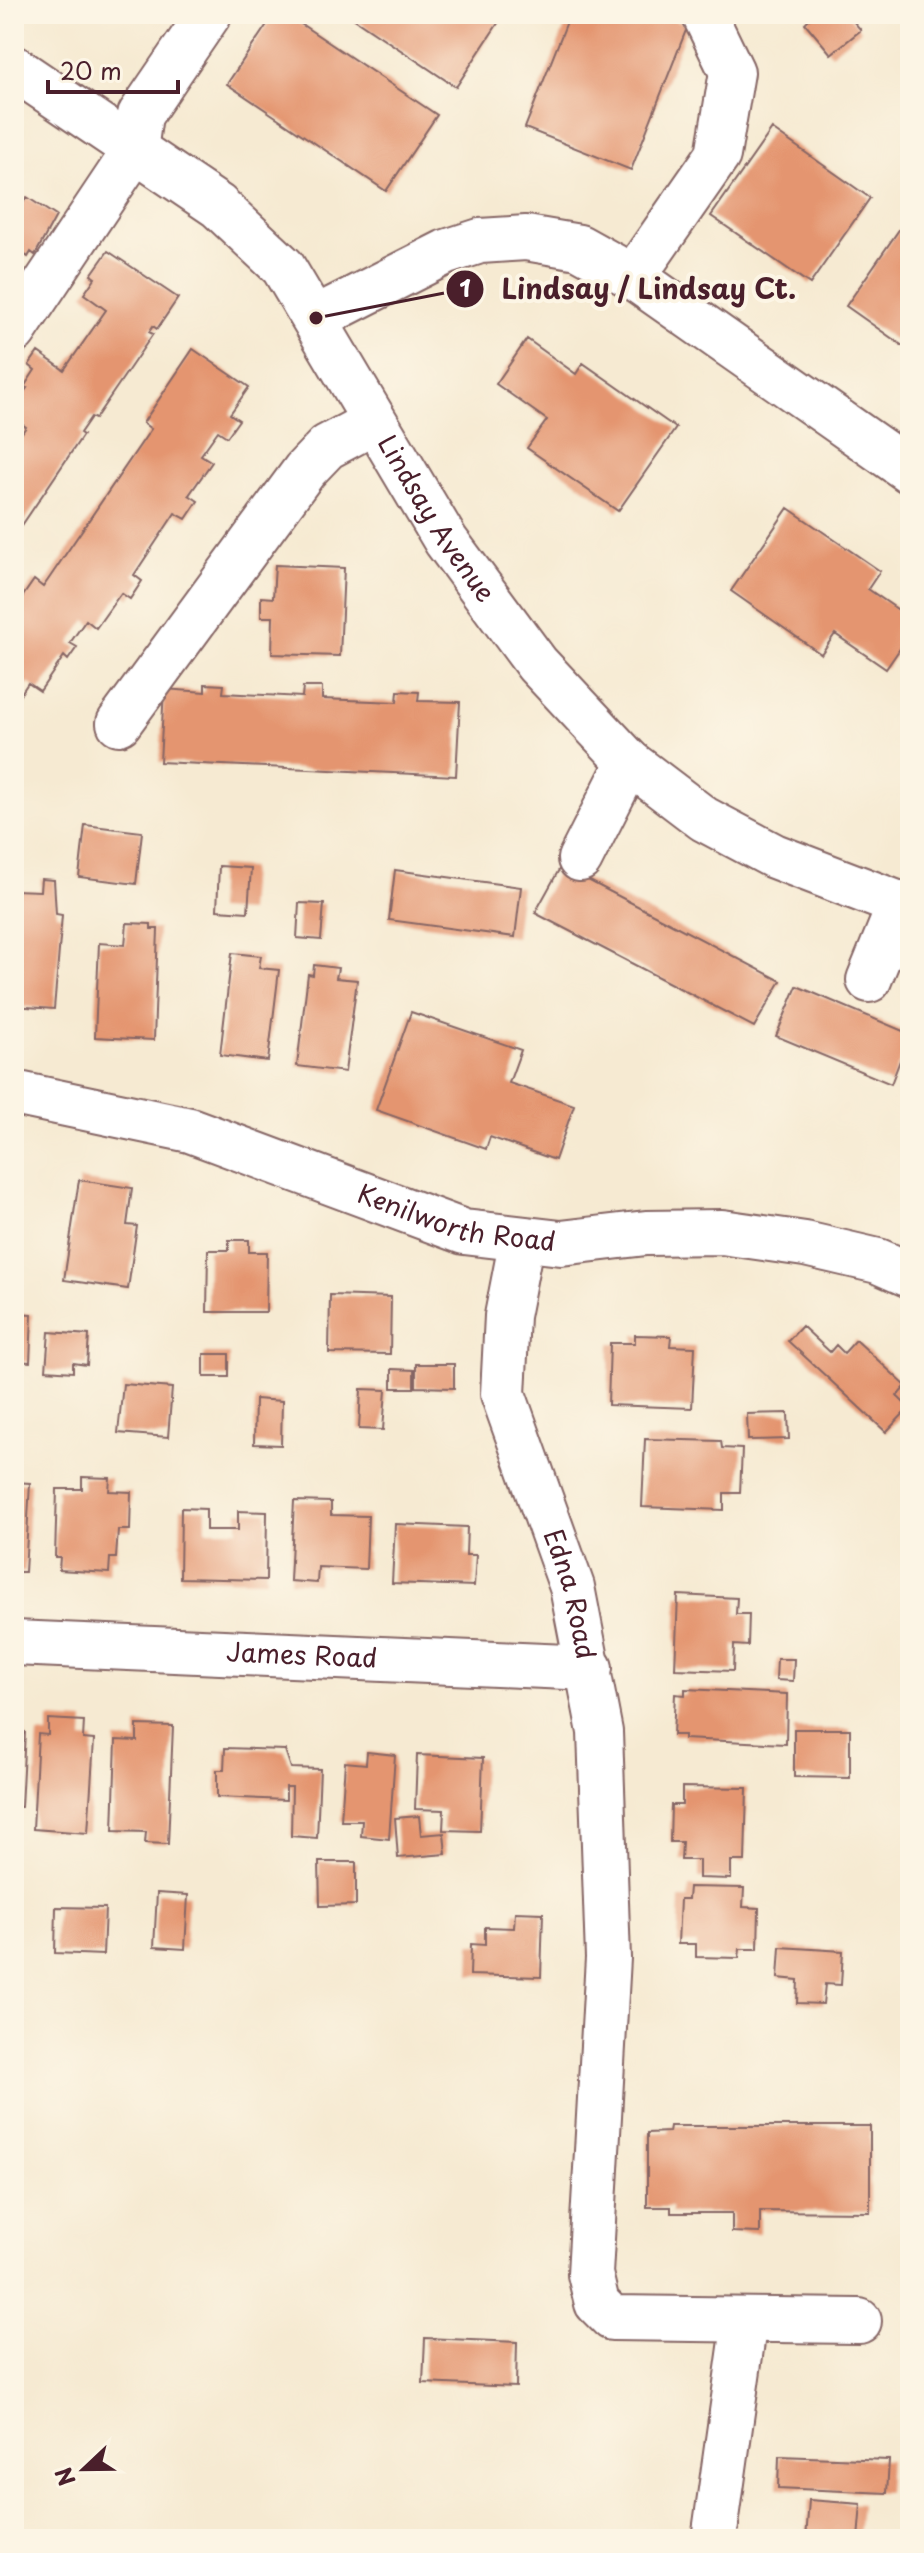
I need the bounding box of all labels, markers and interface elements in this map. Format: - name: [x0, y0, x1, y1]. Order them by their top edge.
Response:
- scale bar: [48, 44, 178, 94]
- text: 20 m: [60, 52, 122, 88]
- callout: Lindsay / Lindsay Ct.: [445, 263, 813, 315]
- text: Lindsay / Lindsay Ct.: [502, 266, 796, 309]
- text: 1: [459, 269, 471, 305]
- street label: Lindsay Avenue: [369, 427, 506, 609]
- street label: Kenilworth Road: [352, 1173, 558, 1260]
- street label: Edna Road: [535, 1523, 607, 1662]
- street label: James Road: [225, 1631, 378, 1677]
- north arrow: [44, 2429, 124, 2509]
- text: N: [46, 2463, 83, 2491]

